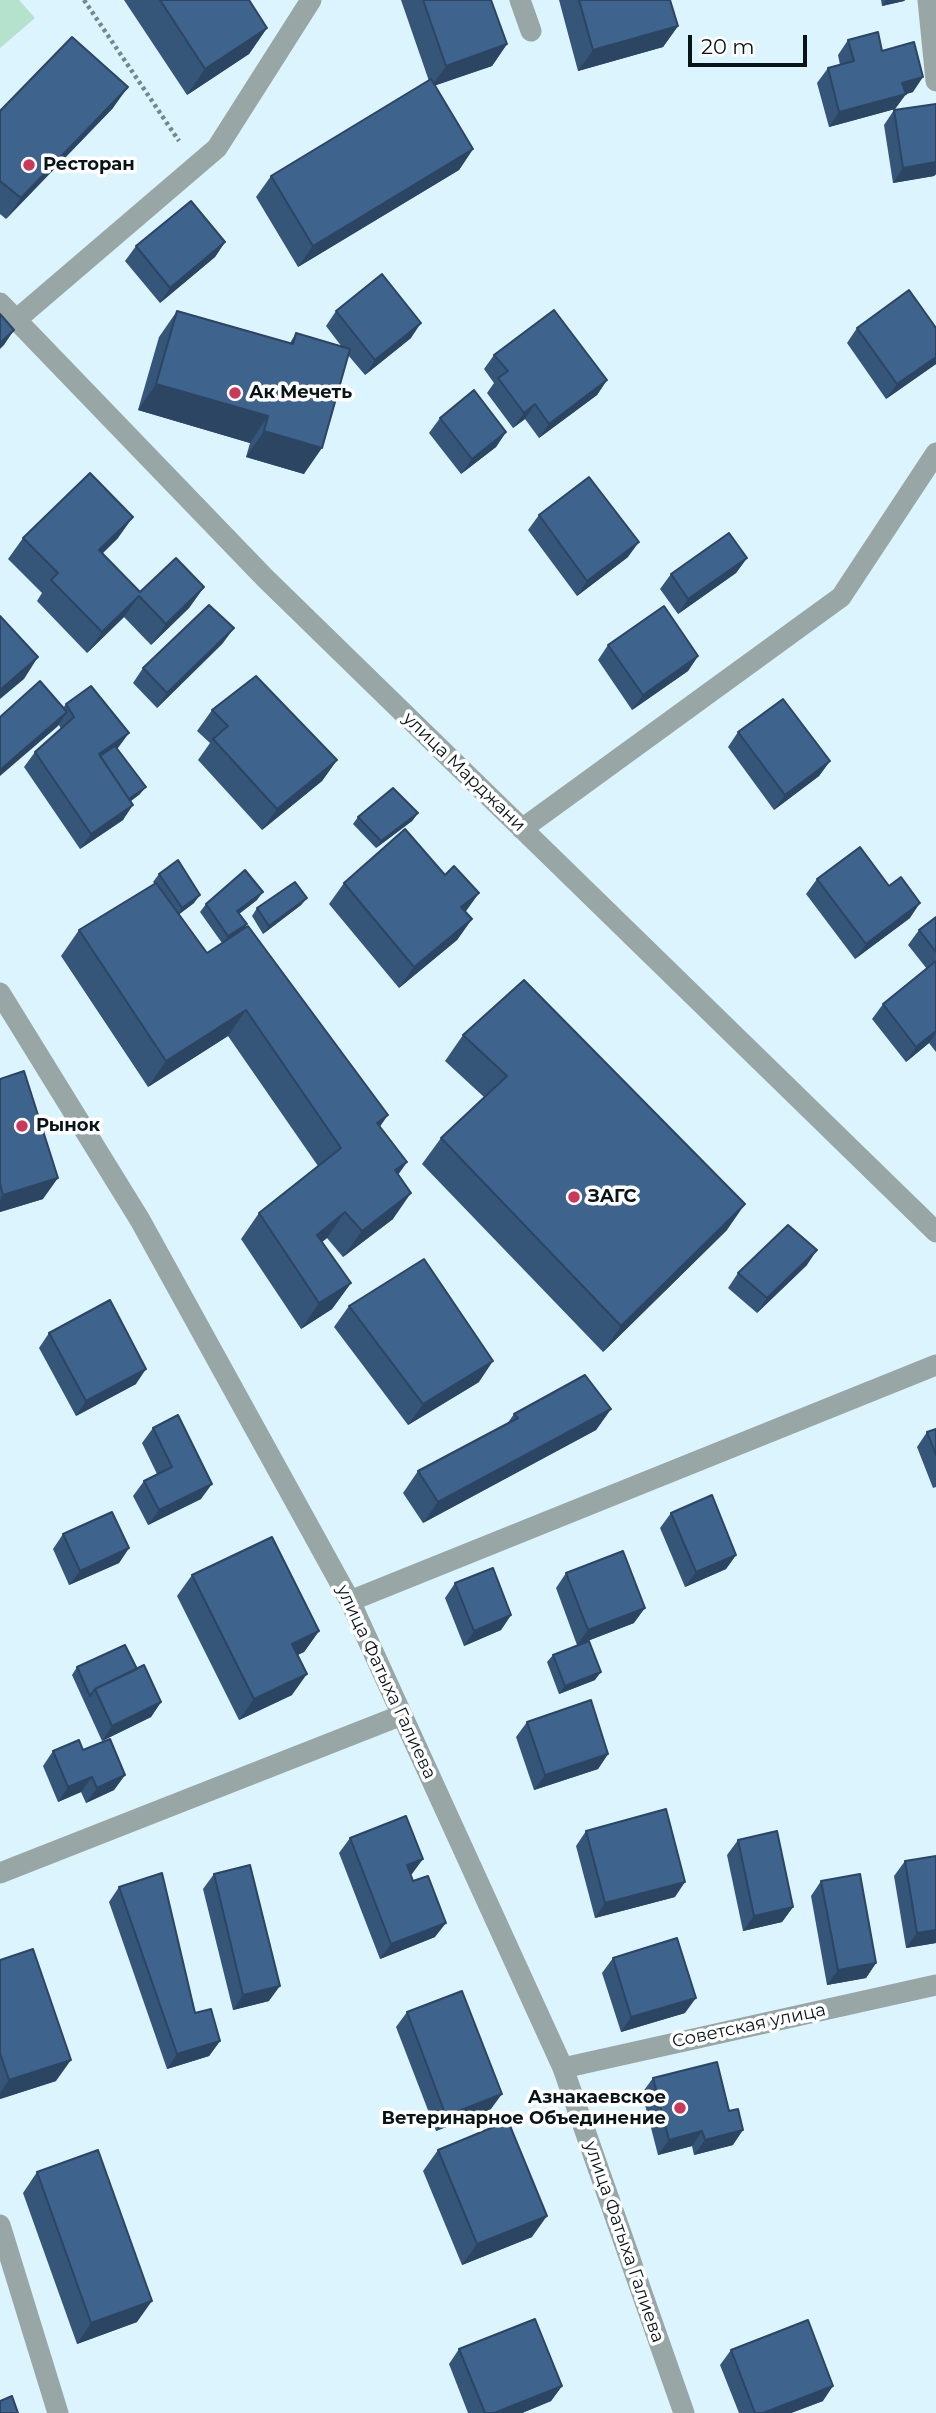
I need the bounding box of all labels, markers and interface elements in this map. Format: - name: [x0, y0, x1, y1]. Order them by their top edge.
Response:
- scale bar: [691, 21, 810, 65]
- text: 20 m: [701, 34, 755, 59]
- place label: Ресторан: [43, 154, 135, 176]
- marker: Ресторан: [21, 157, 37, 173]
- place label: Ак Мечеть: [249, 382, 352, 404]
- marker: Ак Мечеть: [227, 385, 243, 401]
- street label: улица Марджани: [398, 708, 530, 836]
- place label: Рынок: [36, 1115, 100, 1137]
- marker: Рынок: [14, 1118, 30, 1134]
- place label: ЗАГС: [588, 1186, 637, 1208]
- marker: ЗАГС: [566, 1189, 582, 1205]
- street label: улица Фатыха Галиева: [331, 1582, 441, 1782]
- street label: Советская улица: [670, 1999, 828, 2053]
- place label: Азнакаевское Ветеринарное Объединение: [381, 2087, 666, 2130]
- marker: Азнакаевское Ветеринарное Объединение: [672, 2100, 688, 2116]
- street label: улица Фатыха Галиева: [579, 2138, 669, 2346]

